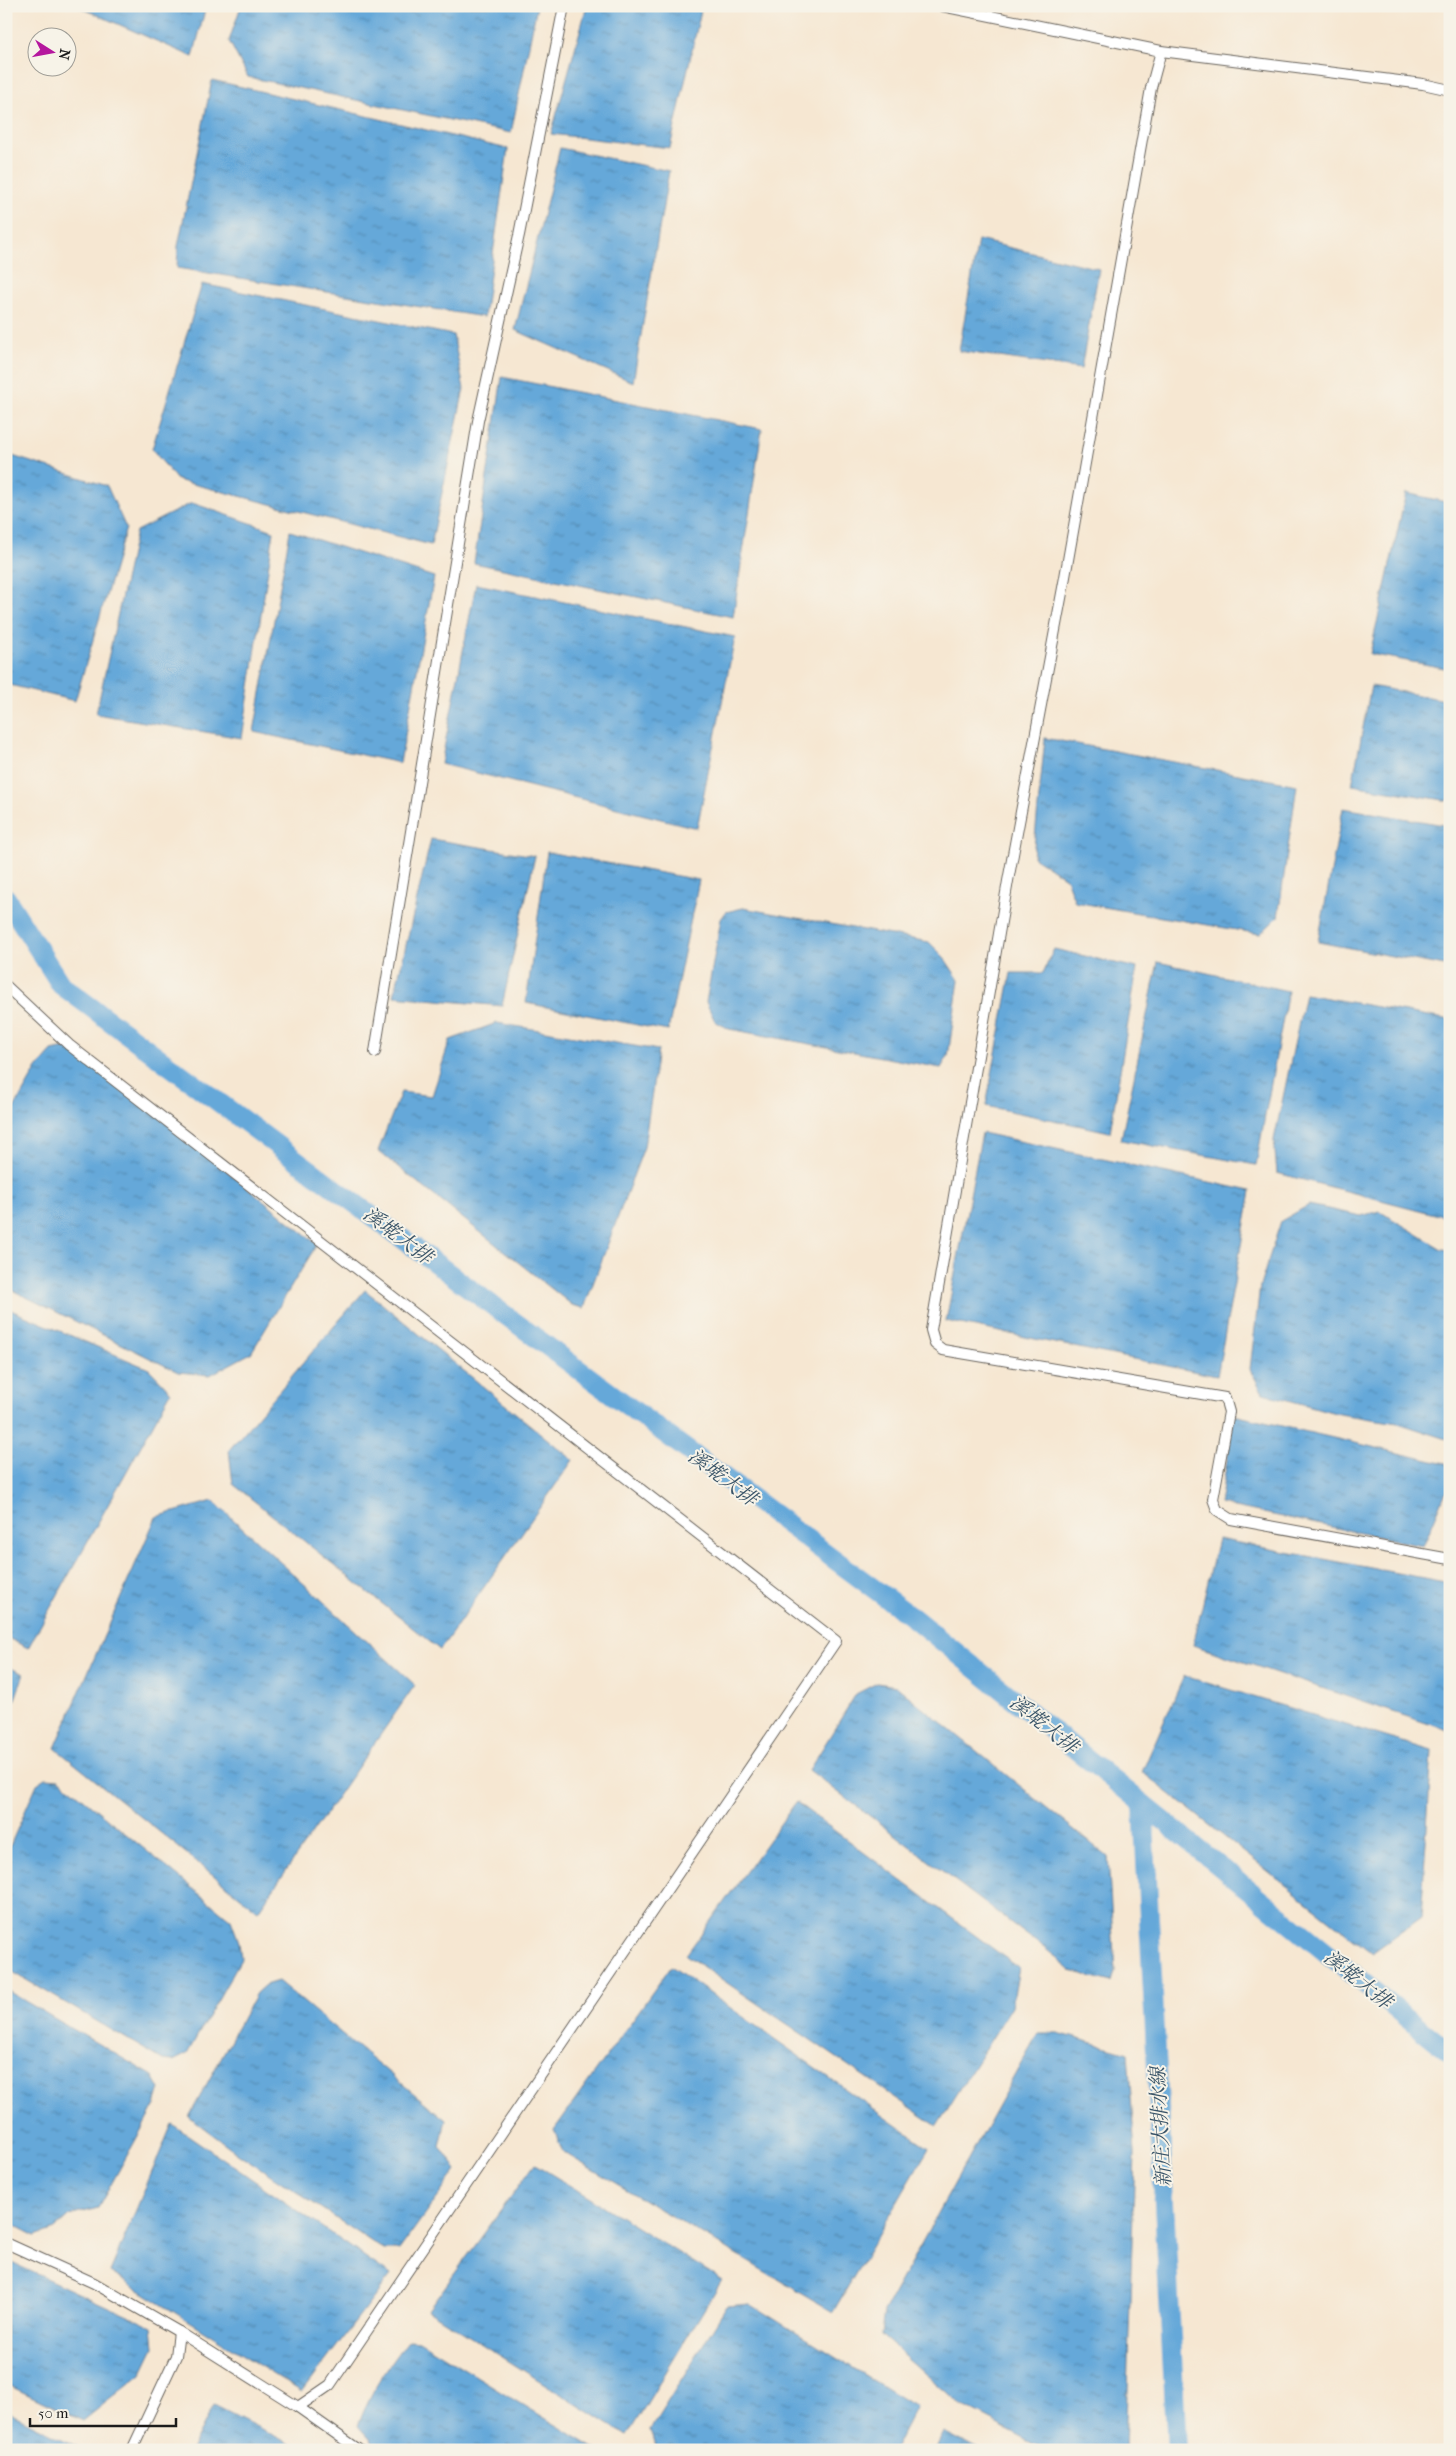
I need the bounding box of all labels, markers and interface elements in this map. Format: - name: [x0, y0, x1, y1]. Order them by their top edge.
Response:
- north arrow: [28, 28, 78, 78]
- text: N: [55, 48, 74, 62]
- water label: 溪墘大排: [359, 1202, 439, 1270]
- water label: 溪墘大排: [684, 1444, 764, 1512]
- water label: 溪墘大排: [1005, 1690, 1084, 1760]
- water label: 溪墘大排: [1319, 1945, 1398, 2015]
- water label: 新庄大排水線: [1146, 2064, 1175, 2187]
- scale bar: [30, 2396, 176, 2428]
- text: 50 m: [38, 2404, 69, 2422]

